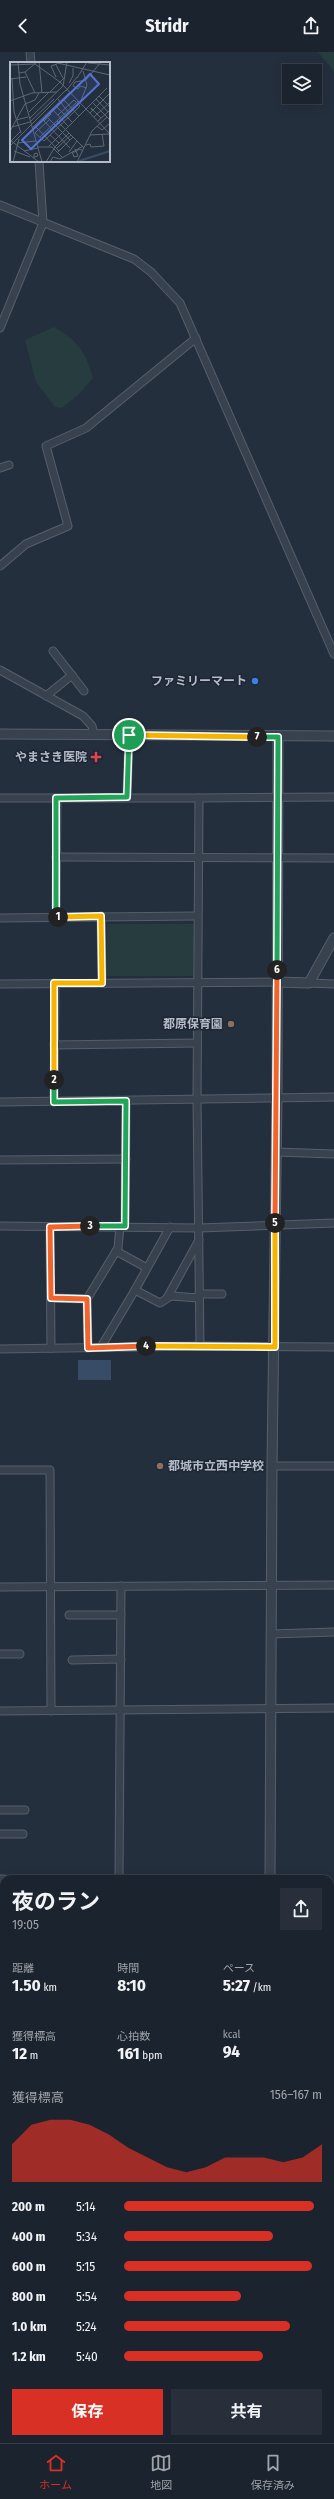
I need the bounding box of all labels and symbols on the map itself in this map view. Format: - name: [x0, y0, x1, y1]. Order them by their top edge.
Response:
- inset map: [10, 62, 110, 162]
- place label: ファミリーマート: [151, 674, 247, 688]
- marker: ファミリーマート: [250, 676, 260, 686]
- pin: [112, 718, 146, 752]
- pin: 7: [247, 727, 267, 747]
- place label: やまさき医院: [15, 750, 87, 764]
- marker: やまさき医院: [90, 751, 102, 763]
- pin: 1: [48, 907, 68, 927]
- pin: 6: [267, 960, 287, 980]
- place label: 都原保育園: [163, 1017, 223, 1031]
- marker: 都原保育園: [226, 1019, 236, 1029]
- pin: 2: [44, 1070, 64, 1090]
- pin: 5: [265, 1213, 285, 1233]
- pin: 3: [80, 1216, 100, 1236]
- pin: 4: [136, 1336, 156, 1356]
- place label: 都城市立西中学校: [168, 1459, 264, 1473]
- marker: 都城市立西中学校: [155, 1461, 165, 1471]

